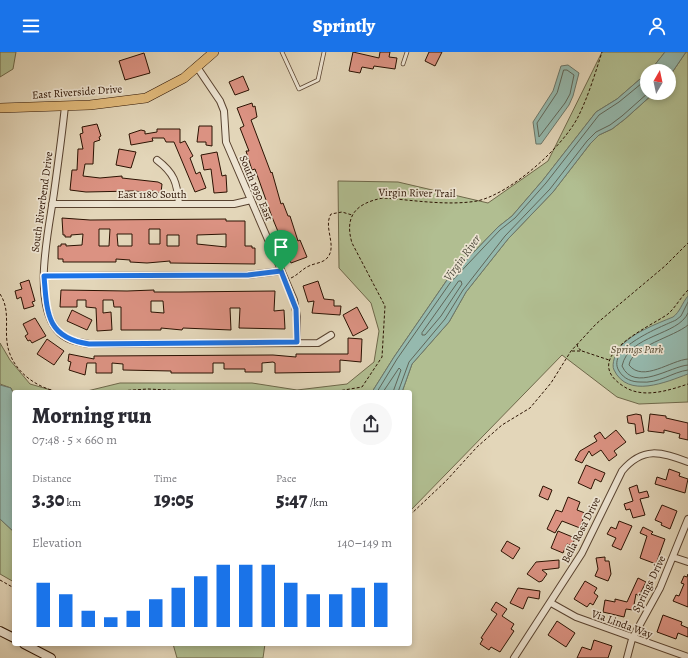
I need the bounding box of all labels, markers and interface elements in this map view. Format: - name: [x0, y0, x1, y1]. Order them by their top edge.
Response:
- text: Sprintly: [313, 14, 375, 38]
- icon: menu: [20, 15, 42, 37]
- icon: person: [646, 15, 668, 37]
- north arrow: [640, 64, 676, 100]
- map controls: [640, 64, 676, 100]
- street label: East Riverside Drive: [31, 81, 123, 103]
- street label: South Riverbend Drive: [28, 151, 57, 253]
- street label: South 1930 East: [236, 153, 277, 223]
- street label: Virgin River Trail: [377, 185, 456, 201]
- street label: East 1180 South: [117, 187, 187, 202]
- pin: [264, 230, 298, 271]
- water label: Virgin River: [440, 231, 485, 284]
- icon: arrive: [270, 236, 292, 258]
- park label: Springs Park: [611, 342, 663, 357]
- text: Morning run: [32, 401, 152, 431]
- button: share: [350, 403, 392, 445]
- text: 07:48 · 5 × 660 m: [32, 431, 117, 448]
- text: Distance: [32, 471, 71, 486]
- text: Time: [154, 471, 177, 486]
- text: Pace: [276, 471, 296, 486]
- text: 3.30: [32, 486, 64, 513]
- text: 19:05: [154, 486, 194, 513]
- text: 5:47: [276, 486, 307, 513]
- street label: Bella Rosa Drive: [558, 494, 604, 566]
- text: km: [64, 495, 81, 510]
- text: /km: [307, 495, 328, 510]
- text: Elevation: [32, 534, 82, 551]
- text: 140–149 m: [337, 534, 392, 551]
- street label: Springs Drive: [629, 553, 669, 615]
- street label: Via Linda Way: [589, 606, 655, 642]

